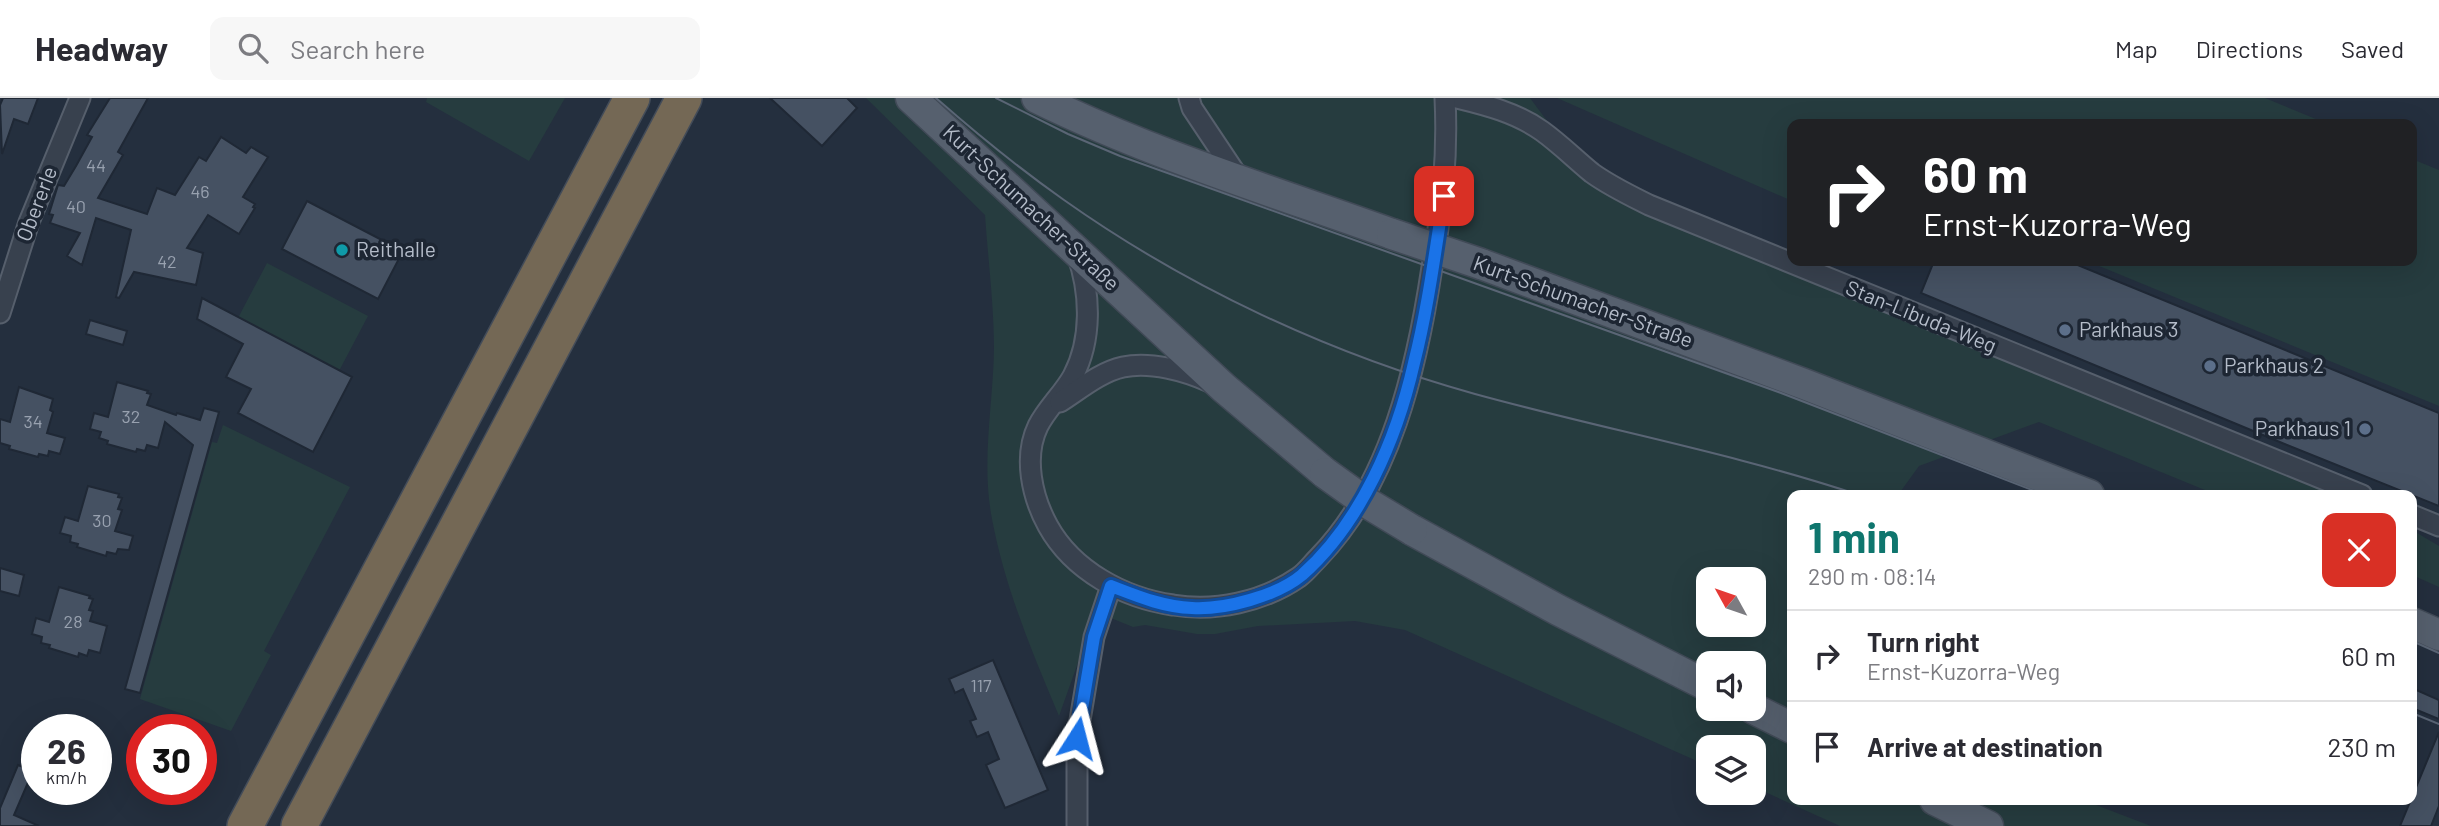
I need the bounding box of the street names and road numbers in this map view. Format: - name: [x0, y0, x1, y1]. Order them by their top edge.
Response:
- street label: Kurt-Schumacher-Straße: [939, 119, 1125, 295]
- street label: Obererle: [10, 163, 61, 244]
- street label: Kurt-Schumacher-Straße: [1470, 249, 1697, 352]
- street label: Stan-Libuda-Weg: [1843, 274, 2001, 357]

